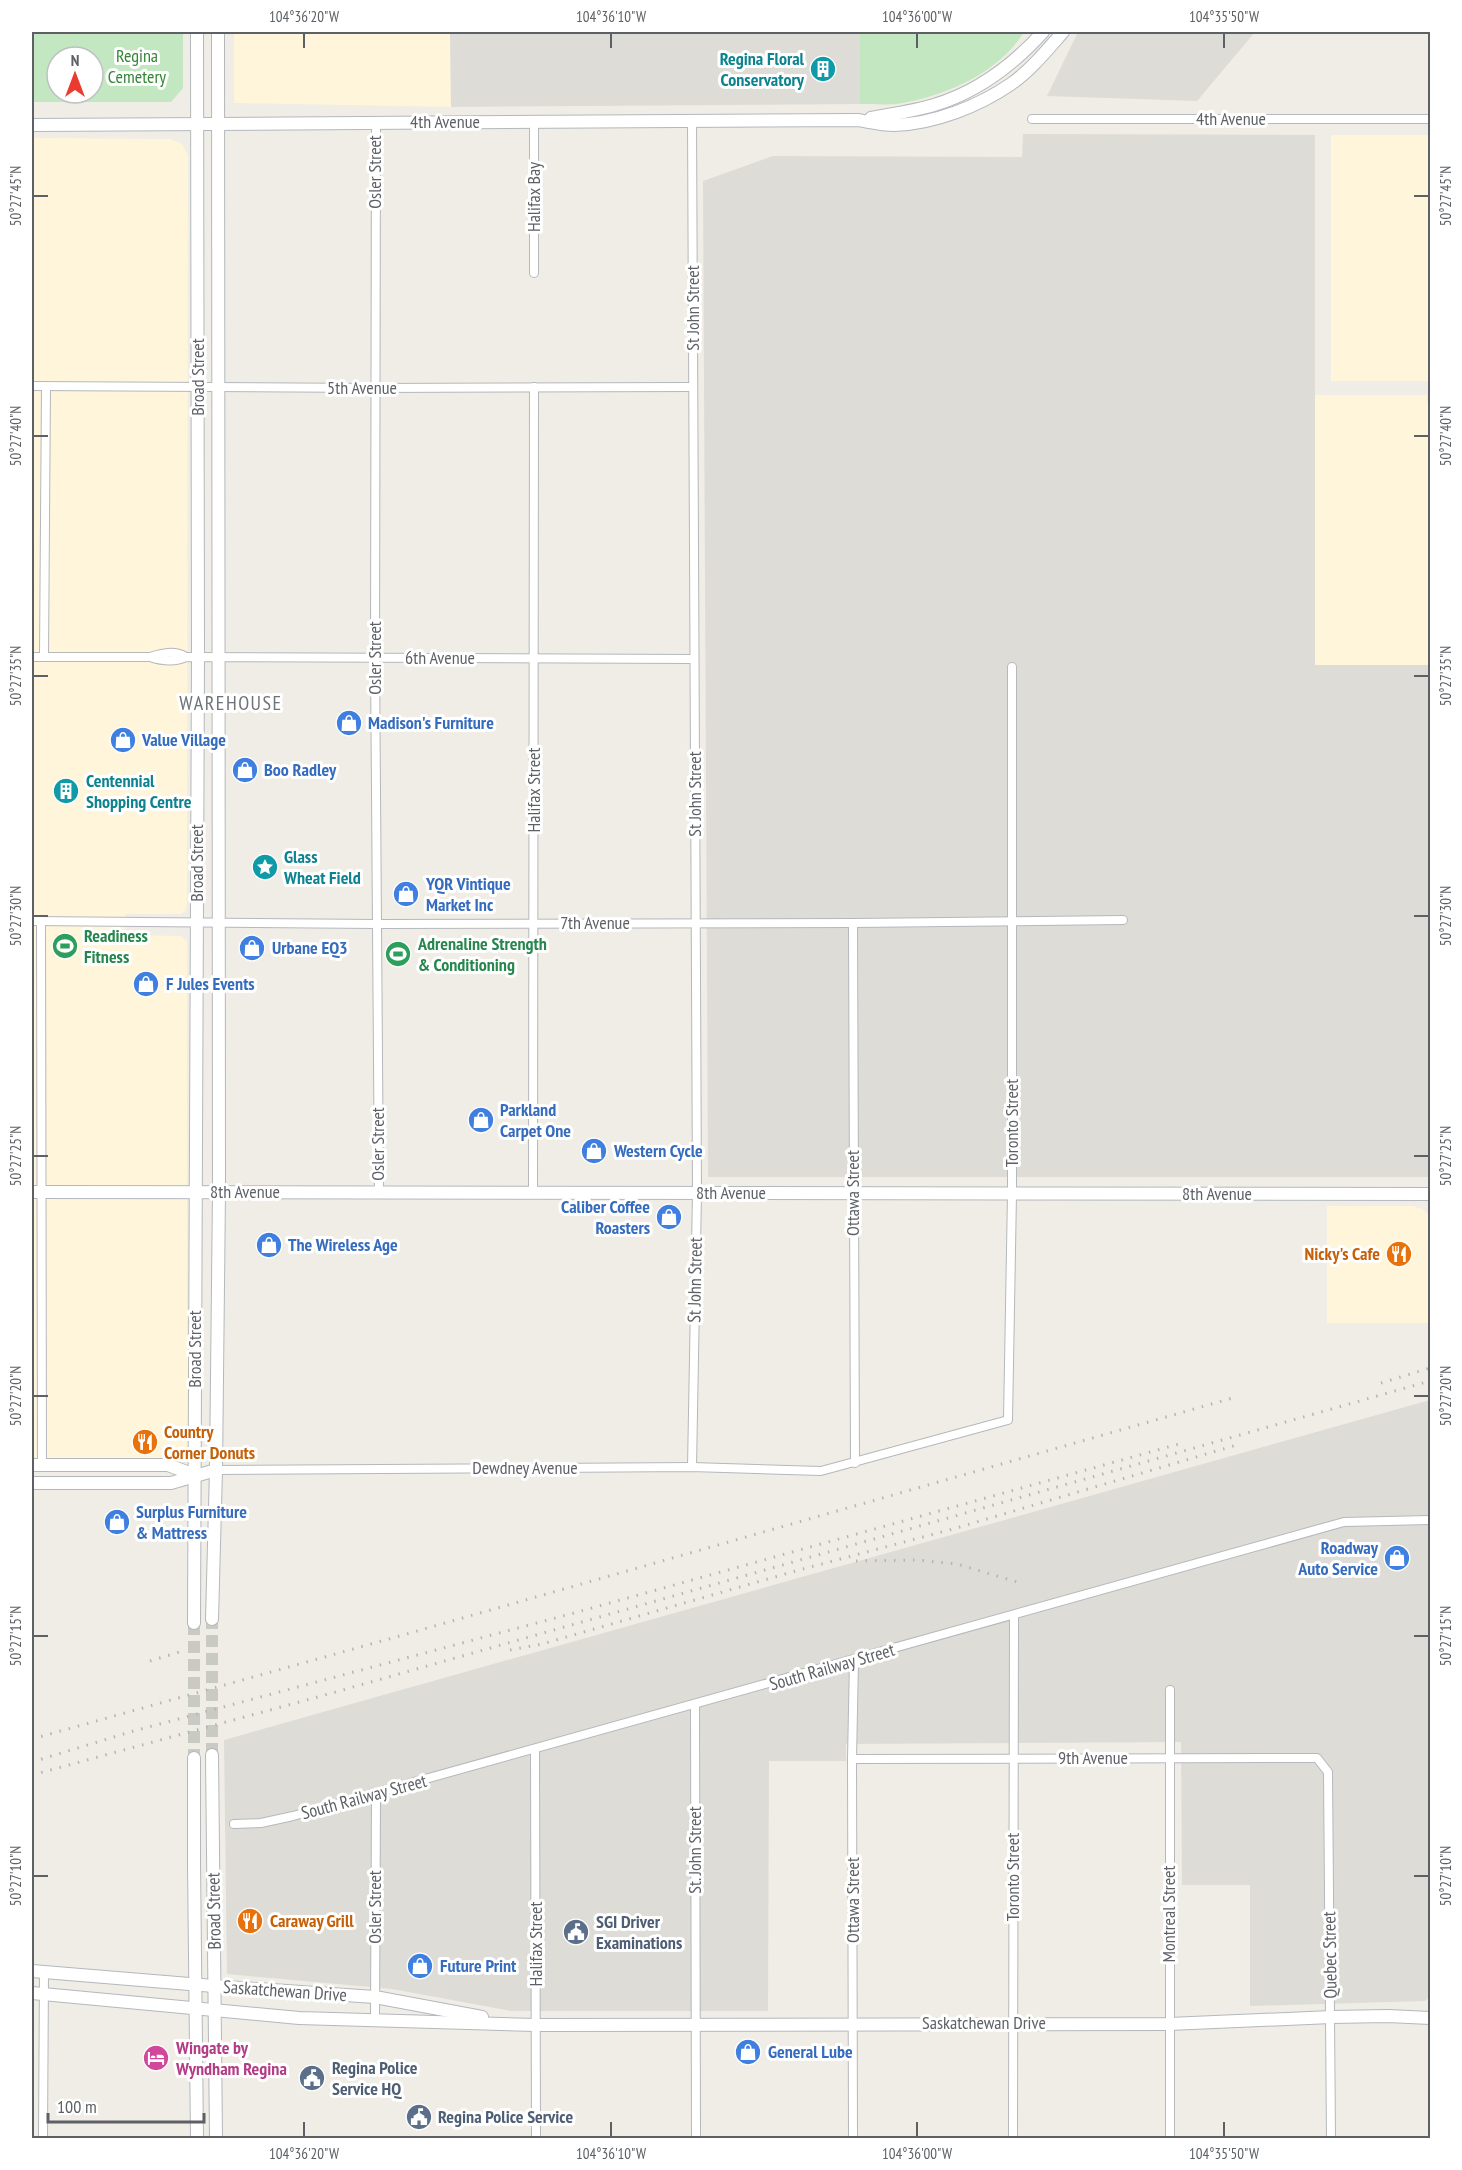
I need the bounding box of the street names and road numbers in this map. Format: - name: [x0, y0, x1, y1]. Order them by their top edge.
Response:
- street label: 4th Avenue: [1196, 107, 1266, 130]
- street label: 4th Avenue: [410, 110, 480, 133]
- street label: Osler Street: [363, 135, 386, 209]
- street label: Halifax Bay: [522, 162, 545, 232]
- street label: St John Street: [681, 265, 704, 351]
- street label: Broad Street: [186, 338, 209, 416]
- street label: 5th Avenue: [327, 376, 397, 399]
- street label: Osler Street: [363, 621, 386, 695]
- street label: 6th Avenue: [405, 646, 475, 669]
- street label: Halifax Street: [522, 748, 545, 832]
- street label: St John Street: [683, 751, 706, 837]
- street label: Broad Street: [185, 824, 208, 902]
- street label: 7th Avenue: [560, 911, 630, 934]
- street label: Toronto Street: [1000, 1079, 1023, 1167]
- street label: Osler Street: [366, 1107, 389, 1181]
- street label: Ottawa Street: [841, 1150, 864, 1236]
- street label: 8th Avenue: [210, 1180, 280, 1203]
- street label: 8th Avenue: [696, 1181, 766, 1204]
- street label: 8th Avenue: [1182, 1182, 1252, 1205]
- street label: St John Street: [682, 1237, 707, 1323]
- street label: Broad Street: [183, 1310, 206, 1388]
- street label: Dewdney Avenue: [472, 1456, 578, 1479]
- street label: South Railway Street: [767, 1638, 897, 1695]
- street label: 9th Avenue: [1058, 1746, 1128, 1769]
- street label: South Railway Street: [299, 1769, 429, 1824]
- street label: St. John Street: [683, 1806, 706, 1894]
- street label: Toronto Street: [1001, 1833, 1024, 1921]
- street label: Ottawa Street: [841, 1857, 864, 1943]
- street label: Montreal Street: [1157, 1865, 1180, 1962]
- street label: Osler Street: [363, 1870, 386, 1944]
- street label: Broad Street: [201, 1872, 226, 1950]
- street label: Halifax Street: [524, 1902, 547, 1986]
- street label: Quebec Street: [1317, 1911, 1342, 1999]
- street label: Saskatchewan Drive: [222, 1975, 348, 2006]
- street label: Saskatchewan Drive: [922, 2011, 1046, 2034]

